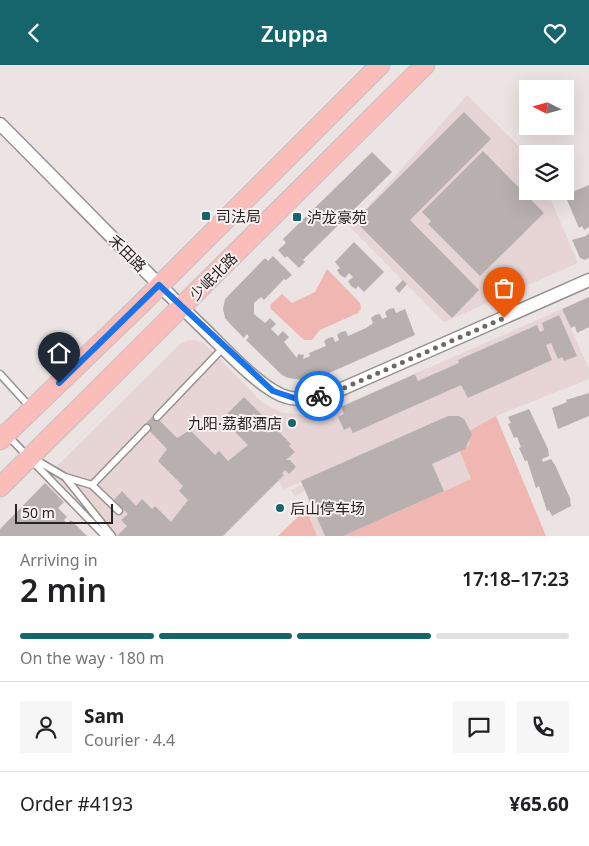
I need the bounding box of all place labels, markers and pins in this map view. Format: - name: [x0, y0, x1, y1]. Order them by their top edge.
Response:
- place label: 司法局: [216, 206, 261, 226]
- place label: 泸龙豪苑: [307, 207, 367, 227]
- marker: 司法局: [200, 210, 212, 222]
- marker: 泸龙豪苑: [291, 211, 303, 223]
- pin: [483, 267, 525, 318]
- pin: [38, 332, 80, 383]
- place label: 九阳·荔都酒店: [188, 413, 282, 433]
- marker: 九阳·荔都酒店: [286, 417, 298, 429]
- place label: 后山停车场: [290, 498, 365, 518]
- marker: 后山停车场: [274, 502, 286, 514]

